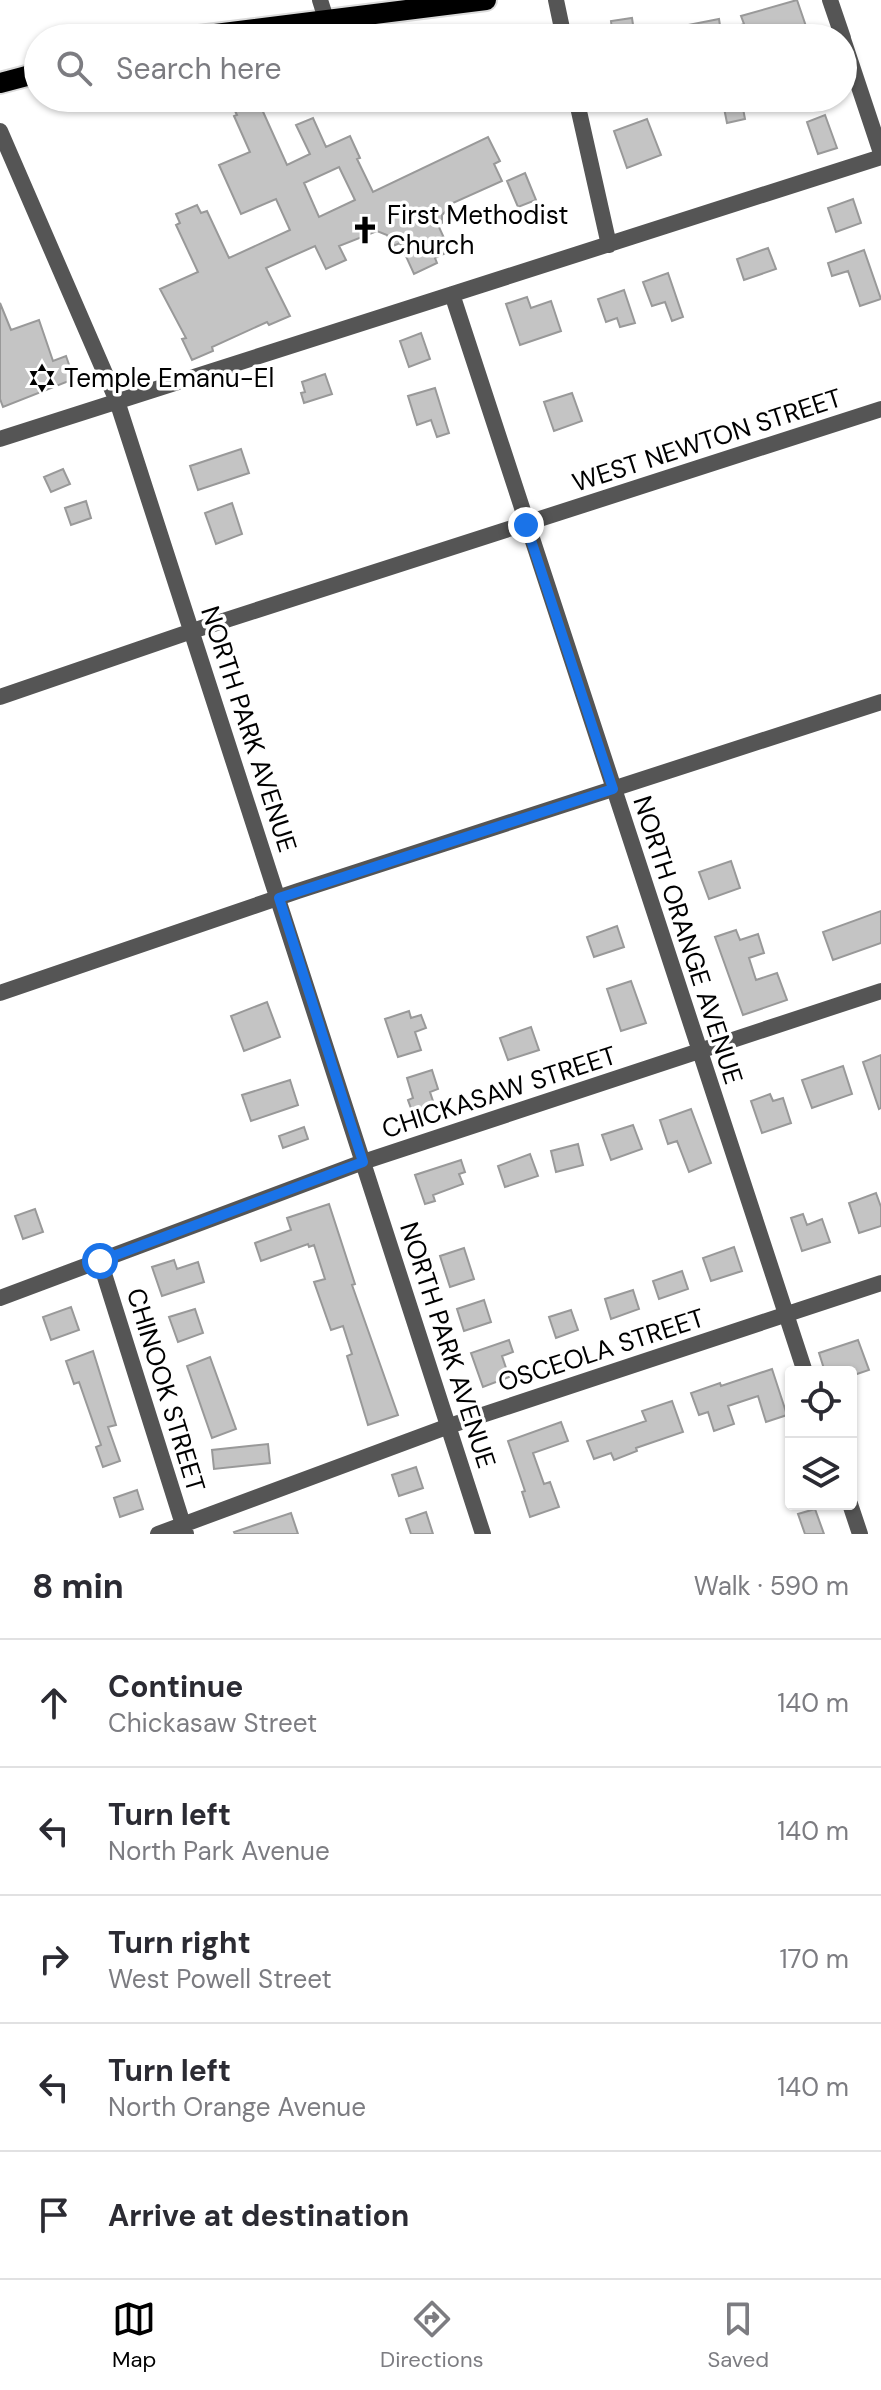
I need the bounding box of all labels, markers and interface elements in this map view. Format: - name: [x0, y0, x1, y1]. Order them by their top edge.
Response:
- search box: [24, 24, 857, 112]
- icon: search: [52, 46, 96, 90]
- text: Search here: [116, 49, 282, 88]
- place label: First Methodist Church: [387, 198, 568, 262]
- church icon: First Methodist Church: [350, 215, 380, 245]
- place label: Temple Emanu-El: [64, 361, 274, 395]
- synagogue icon: Temple Emanu-El: [27, 363, 57, 393]
- street label: WEST NEWTON STREET: [568, 380, 846, 500]
- route end: [508, 507, 544, 543]
- street label: NORTH PARK AVENUE: [193, 602, 305, 856]
- street label: NORTH ORANGE AVENUE: [625, 791, 751, 1089]
- street label: CHICKASAW STREET: [377, 1038, 621, 1146]
- street label: NORTH PARK AVENUE: [392, 1218, 504, 1472]
- route start: [82, 1243, 118, 1279]
- street label: CHINOOK STREET: [119, 1284, 213, 1496]
- street label: OSCEOLA STREET: [493, 1301, 709, 1399]
- map controls: [785, 1366, 857, 1510]
- button: locate: [785, 1366, 857, 1438]
- button: layers: [785, 1438, 857, 1510]
- text: 8 min: [32, 1564, 124, 1609]
- text: Walk · 590 m: [694, 1569, 849, 1603]
- text: Continue: [108, 1667, 243, 1706]
- icon: ahead: [32, 1681, 76, 1725]
- text: 140 m: [777, 1686, 849, 1720]
- text: Chickasaw Street: [108, 1706, 317, 1740]
- text: Turn left: [108, 1795, 231, 1834]
- icon: left: [32, 1809, 76, 1853]
- text: 140 m: [777, 1814, 849, 1848]
- text: North Park Avenue: [108, 1834, 330, 1868]
- text: Turn right: [108, 1923, 251, 1962]
- icon: right: [32, 1937, 76, 1981]
- text: 170 m: [780, 1942, 849, 1976]
- text: West Powell Street: [108, 1962, 332, 1996]
- text: Turn left: [108, 2051, 231, 2090]
- icon: left: [32, 2065, 76, 2109]
- text: 140 m: [777, 2070, 849, 2104]
- text: North Orange Avenue: [108, 2090, 366, 2124]
- icon: arrive: [32, 2193, 76, 2237]
- text: Arrive at destination: [108, 2196, 409, 2235]
- tab: Map: [112, 2297, 156, 2374]
- tab: Directions: [380, 2297, 484, 2374]
- tab: Saved: [707, 2297, 769, 2374]

